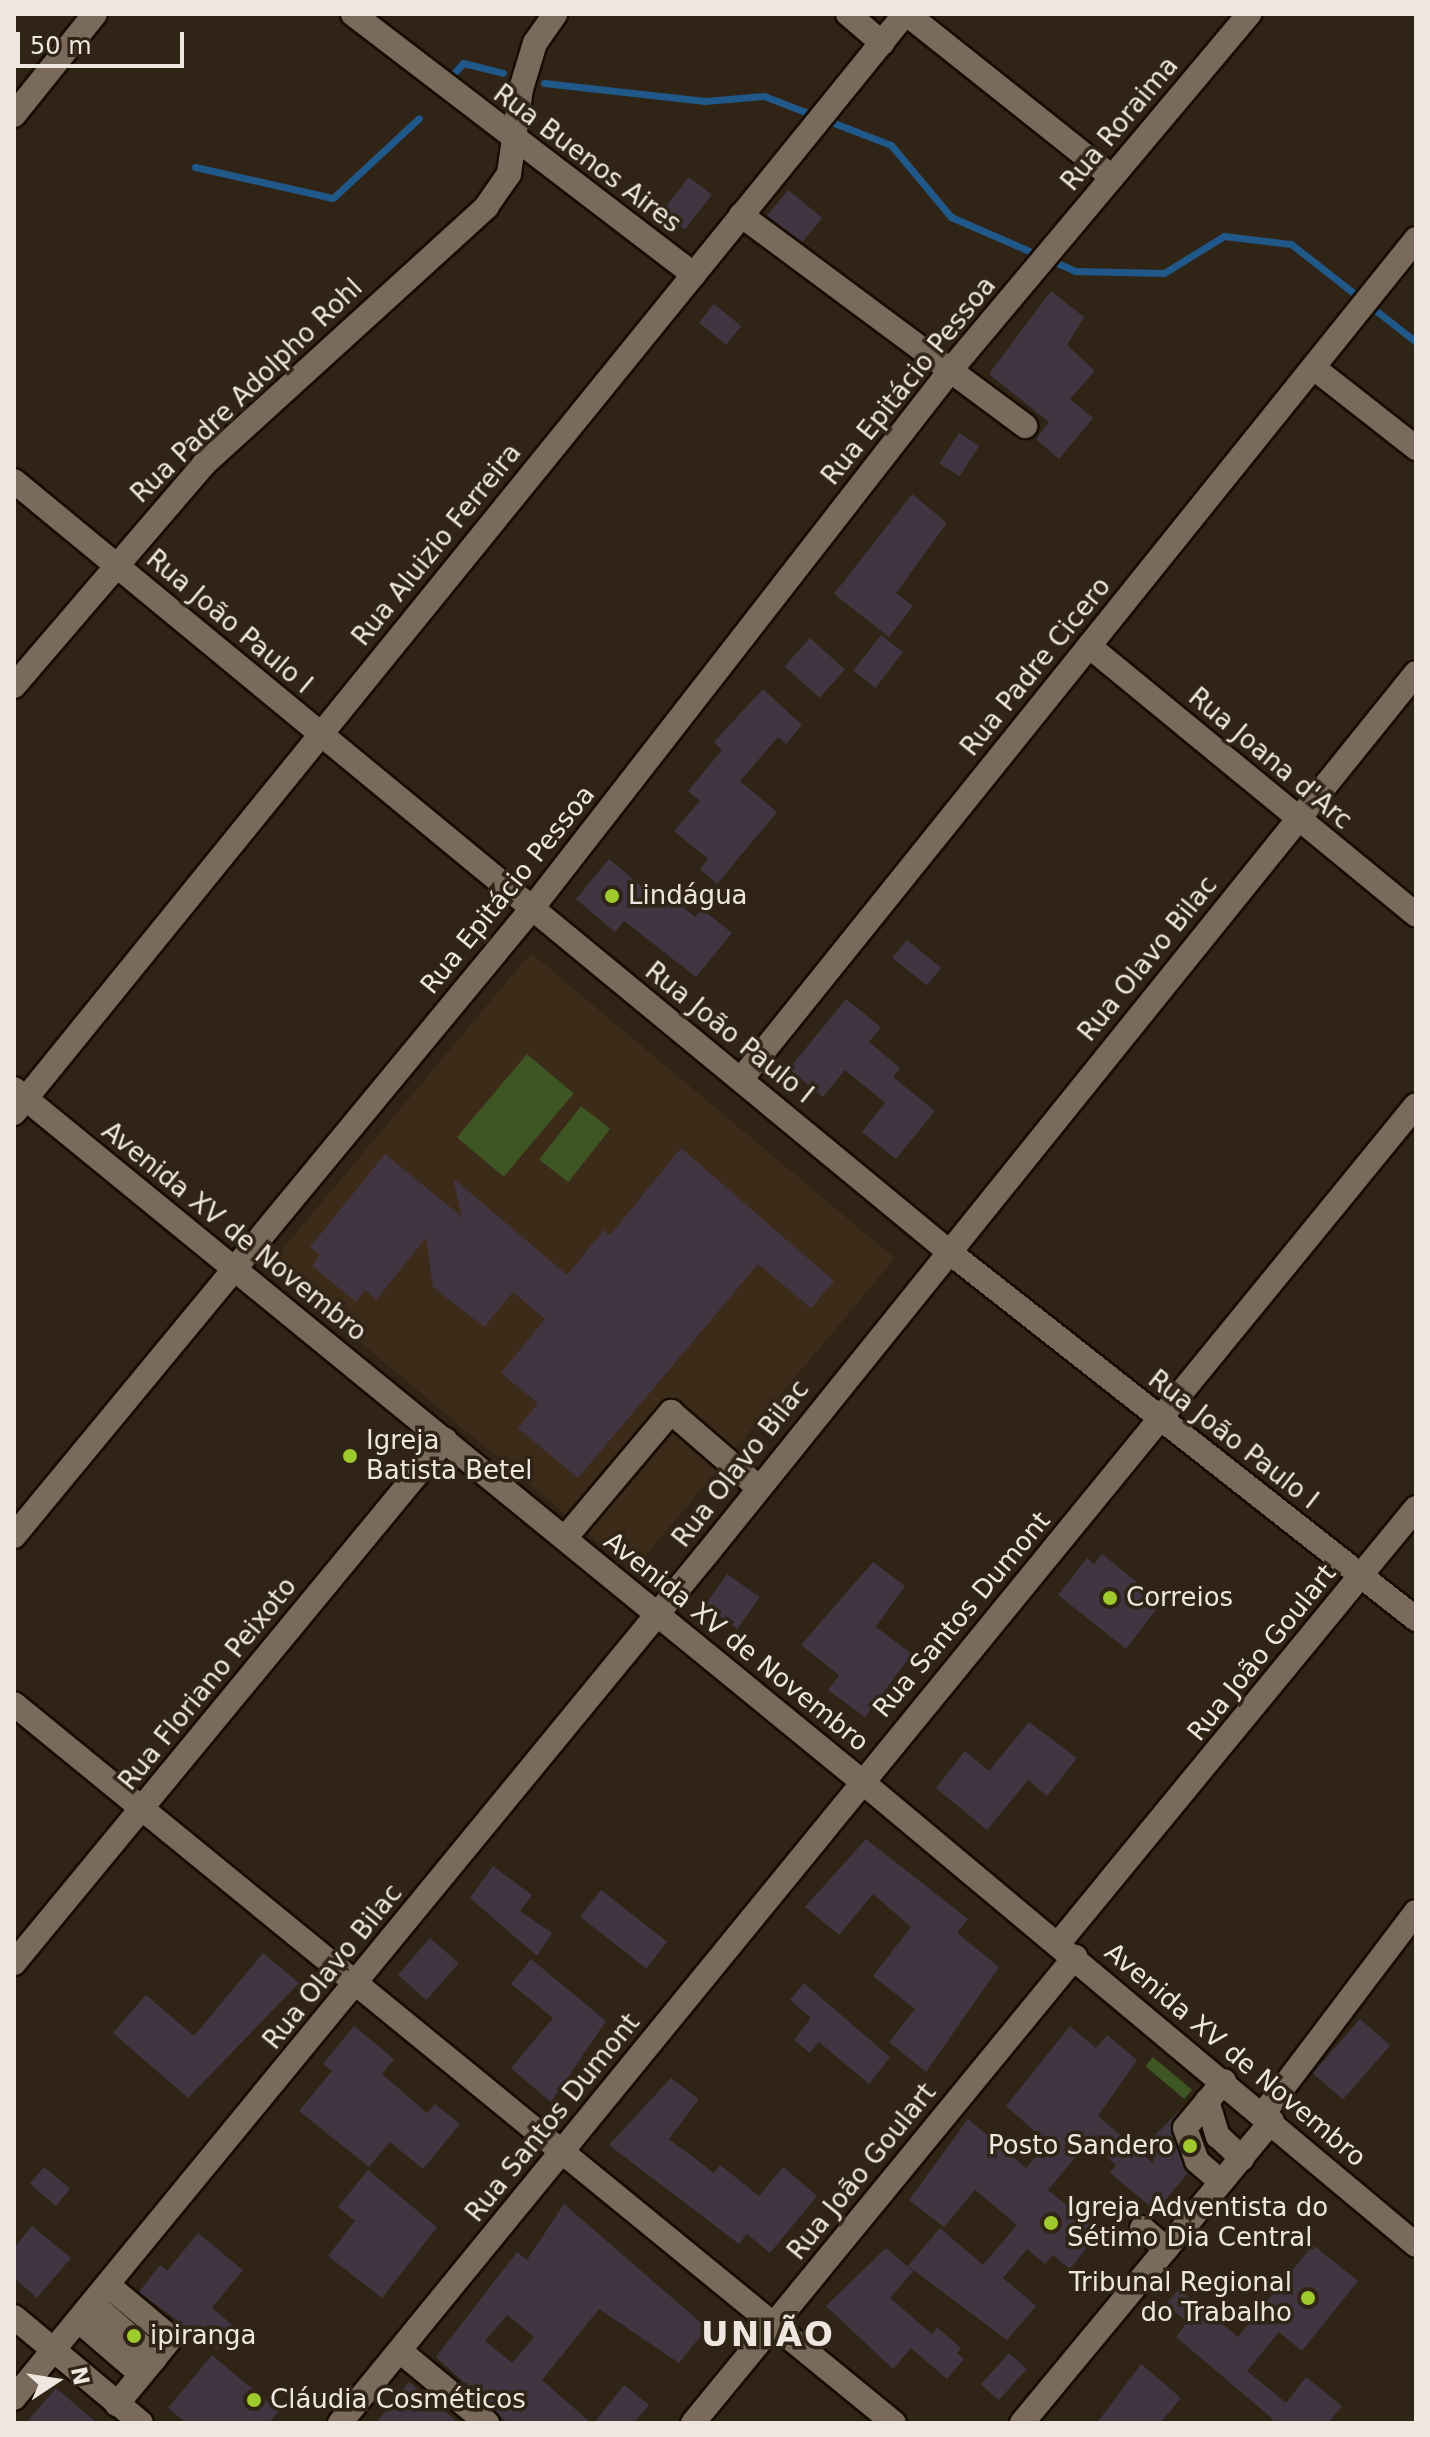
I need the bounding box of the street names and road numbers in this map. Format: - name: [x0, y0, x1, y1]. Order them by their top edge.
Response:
- street label: Rua Roraima: [1055, 51, 1185, 197]
- street label: Rua Buenos Aires: [487, 78, 687, 240]
- street label: Rua Epitácio Pessoa: [815, 270, 1003, 492]
- street label: Rua Padre Adolpho Rohl: [125, 272, 369, 510]
- street label: Rua Aluizio Ferreira: [346, 438, 528, 652]
- street label: Rua João Paulo I: [140, 543, 318, 701]
- street label: Rua Padre Cicero: [954, 571, 1118, 763]
- street label: Rua Joana d'Arc: [1182, 682, 1358, 836]
- street label: Rua Epitácio Pessoa: [414, 779, 602, 1001]
- street label: Rua Olavo Bilac: [1072, 870, 1224, 1048]
- street label: Rua João Paulo I: [639, 956, 819, 1110]
- street label: Avenida XV de Novembro: [95, 1116, 373, 1348]
- street label: Rua João Paulo I: [1142, 1364, 1324, 1516]
- street label: Rua Olavo Bilac: [666, 1374, 816, 1554]
- street label: Rua Santos Dumont: [867, 1506, 1057, 1724]
- street label: Avenida XV de Novembro: [597, 1526, 875, 1758]
- street label: Rua João Goulart: [1181, 1559, 1343, 1747]
- street label: Rua Floriano Peixoto: [113, 1571, 303, 1797]
- street label: Rua Olavo Bilac: [257, 1878, 409, 2056]
- street label: Avenida XV de Novembro: [1098, 1937, 1372, 2173]
- street label: Rua Santos Dumont: [459, 2008, 647, 2228]
- street label: Rua João Goulart: [781, 2078, 943, 2266]

